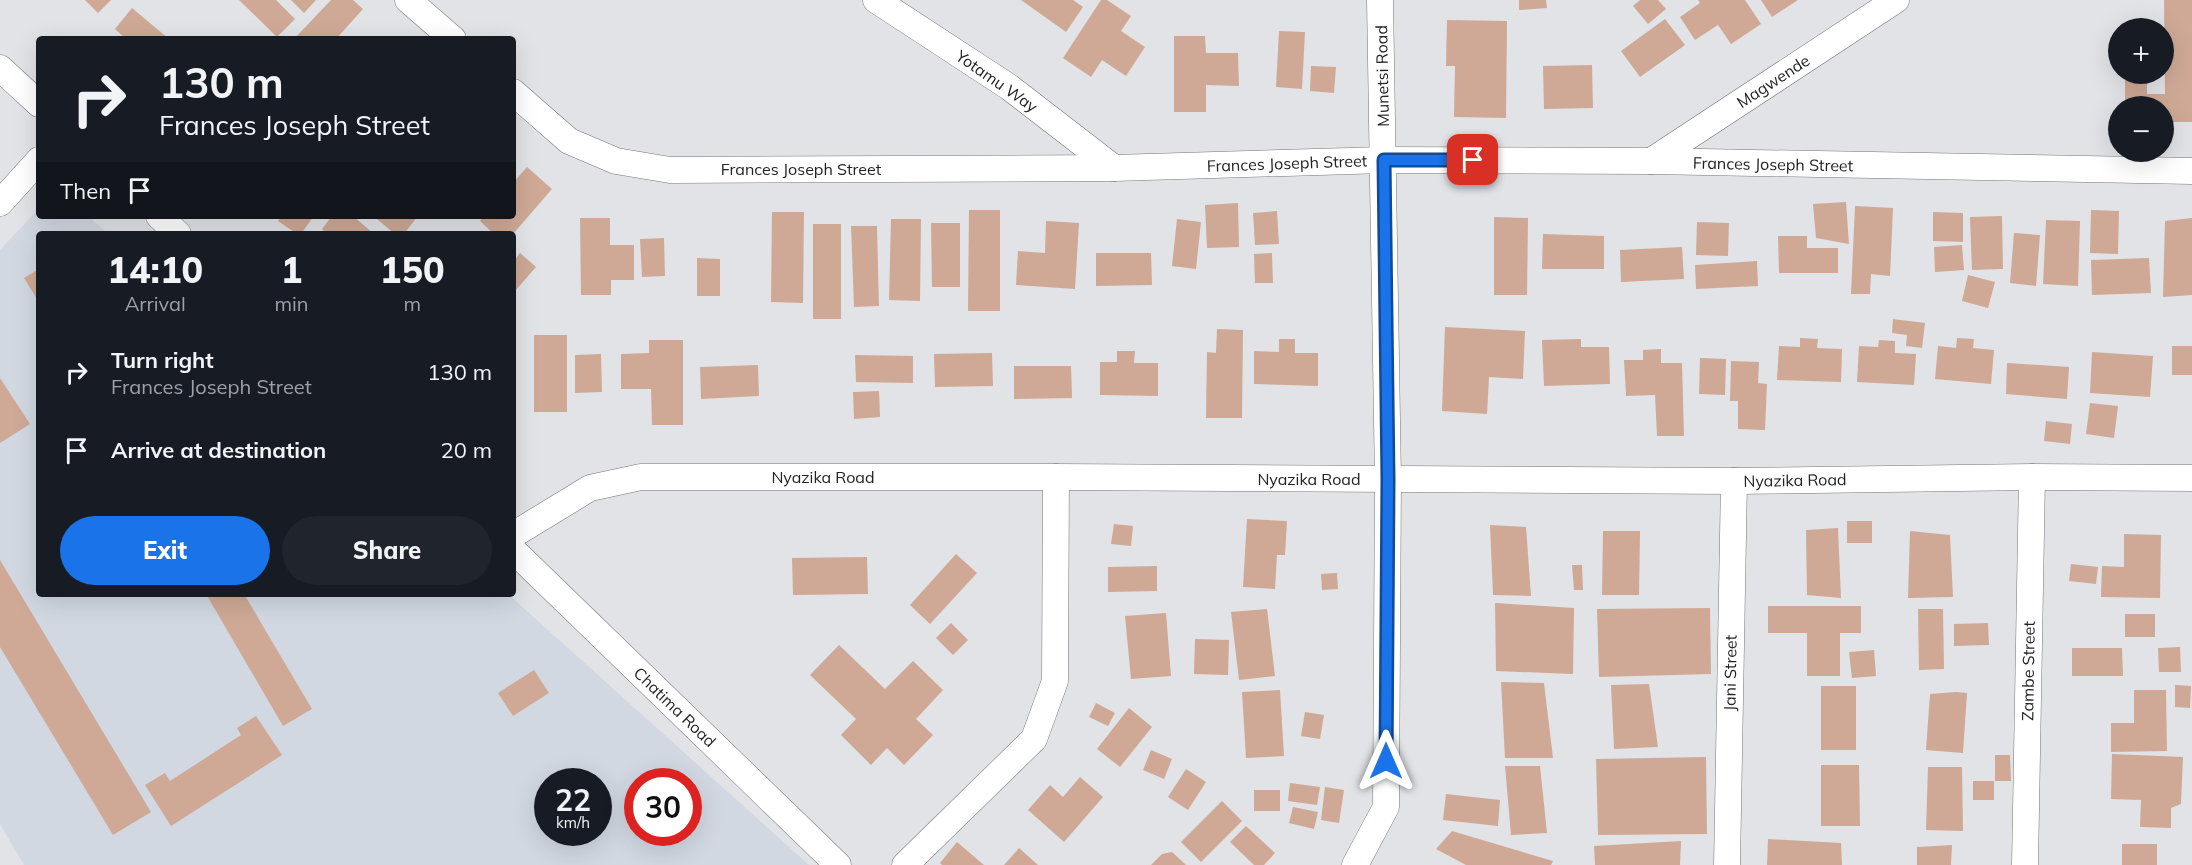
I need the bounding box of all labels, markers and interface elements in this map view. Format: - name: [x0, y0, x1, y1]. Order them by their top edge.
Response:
- map controls: [2108, 18, 2174, 162]
- button: +: [2108, 18, 2174, 84]
- street label: Munetsi Road: [1371, 25, 1393, 127]
- street label: Yotamu Way: [952, 45, 1042, 117]
- street label: Magwende: [1733, 50, 1813, 112]
- text: 130 m: [159, 56, 284, 109]
- icon: right: [60, 60, 138, 138]
- button: −: [2108, 96, 2174, 162]
- text: Frances Joseph Street: [159, 108, 430, 142]
- pin: [1447, 134, 1498, 185]
- icon: arrive: [1456, 143, 1489, 176]
- street label: Frances Joseph Street: [1206, 150, 1368, 176]
- street label: Frances Joseph Street: [1693, 153, 1854, 175]
- street label: Frances Joseph Street: [721, 159, 882, 179]
- icon: arrive: [123, 174, 156, 207]
- text: Then: [60, 177, 111, 205]
- text: 14:10: [107, 247, 203, 292]
- text: 1: [281, 247, 302, 292]
- text: 150: [380, 247, 445, 292]
- text: Arrival: [125, 291, 186, 316]
- text: min: [274, 291, 309, 316]
- text: m: [403, 291, 421, 316]
- text: Turn right: [111, 346, 214, 374]
- icon: right: [60, 356, 93, 389]
- text: 130 m: [427, 358, 492, 386]
- text: Frances Joseph Street: [111, 374, 312, 399]
- icon: arrive: [60, 434, 93, 467]
- text: Arrive at destination: [111, 436, 326, 464]
- text: 20 m: [441, 436, 492, 464]
- street label: Nyazika Road: [771, 467, 875, 487]
- street label: Nyazika Road: [1257, 469, 1361, 489]
- street label: Nyazika Road: [1743, 469, 1847, 491]
- button: Exit: [60, 516, 270, 585]
- button: Share: [282, 516, 492, 585]
- street label: Zambe Street: [2017, 621, 2039, 721]
- street label: Jani Street: [1719, 634, 1741, 711]
- street label: Chatima Road: [630, 663, 720, 751]
- position arrow: [1354, 729, 1418, 793]
- speed limit sign: 30: [624, 768, 702, 846]
- text: 22: [555, 781, 591, 819]
- text: km/h: [556, 813, 590, 832]

